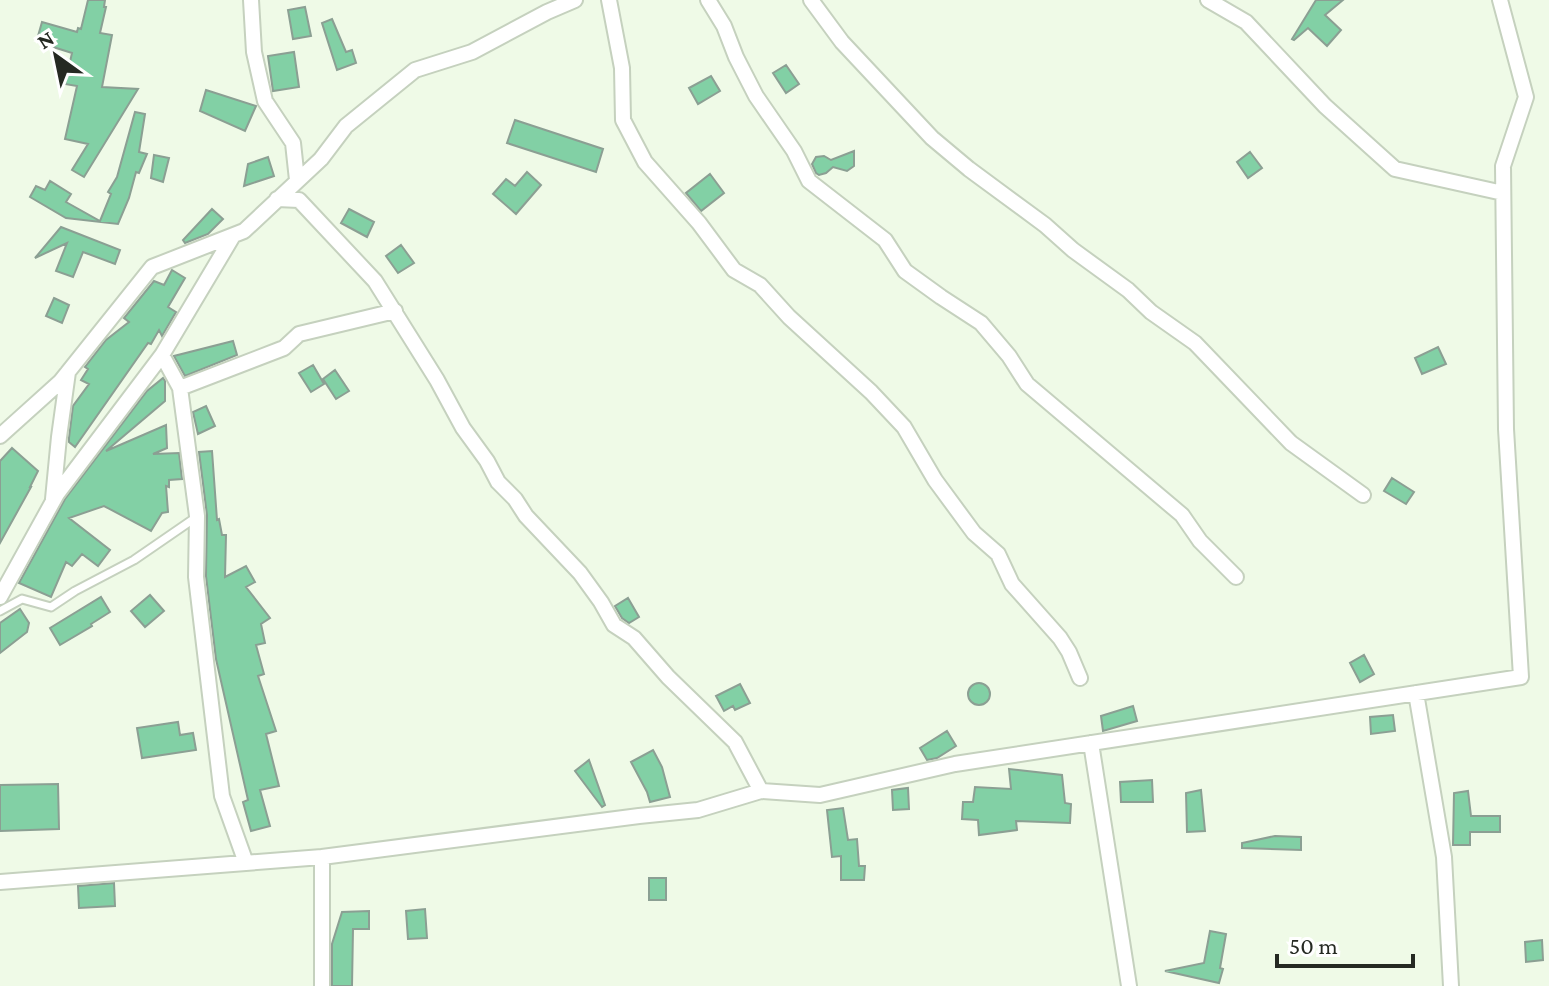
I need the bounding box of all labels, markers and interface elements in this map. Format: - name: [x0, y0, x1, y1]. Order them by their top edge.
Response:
- north arrow: [16, 16, 96, 96]
- text: N: [32, 25, 58, 54]
- scale bar: [1277, 918, 1413, 968]
- text: 50 m: [1289, 932, 1338, 959]

